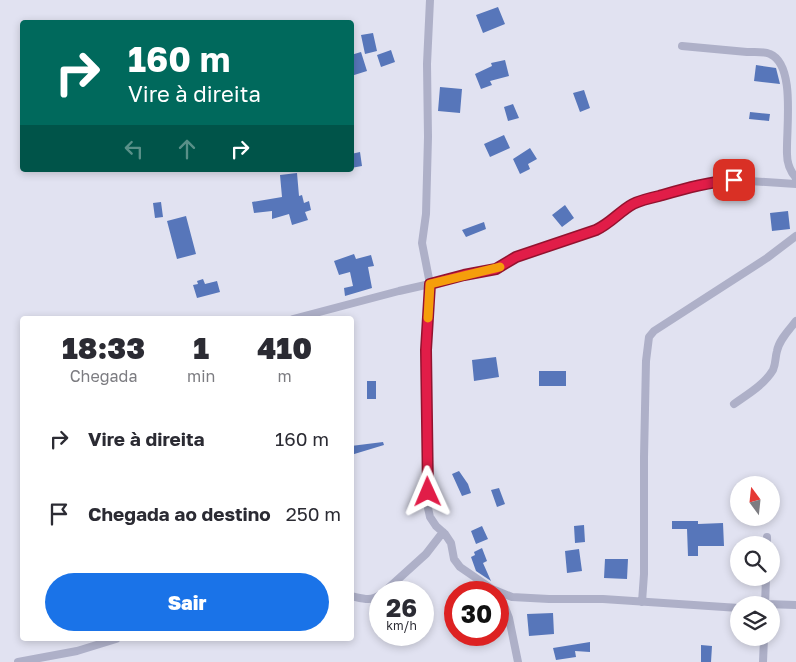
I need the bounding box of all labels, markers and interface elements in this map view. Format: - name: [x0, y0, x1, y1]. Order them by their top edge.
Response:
- text: 160 m: [128, 38, 230, 80]
- icon: right: [45, 40, 110, 105]
- text: Vire à direita: [128, 80, 261, 107]
- icon: left: [120, 135, 148, 163]
- icon: ahead: [173, 135, 201, 163]
- icon: right: [226, 135, 254, 163]
- pin: [713, 159, 755, 201]
- icon: arrive: [720, 166, 748, 194]
- text: 18:33: [62, 330, 145, 366]
- text: 1: [193, 330, 209, 366]
- text: 410: [257, 330, 312, 366]
- text: Chegada: [70, 366, 137, 386]
- text: min: [187, 366, 215, 386]
- text: m: [278, 366, 292, 386]
- icon: right: [45, 425, 73, 453]
- text: Vire à direita: [88, 427, 205, 450]
- text: 160 m: [275, 427, 329, 450]
- position arrow: [401, 465, 453, 517]
- north arrow: [730, 476, 780, 526]
- map controls: [730, 476, 780, 646]
- icon: arrive: [45, 500, 73, 528]
- text: Chegada ao destino: [88, 502, 271, 525]
- text: 250 m: [286, 502, 341, 525]
- button: search: [730, 536, 780, 586]
- button: Sair: [45, 573, 329, 631]
- speed limit sign: 30: [444, 581, 509, 646]
- text: 26: [386, 592, 417, 623]
- button: layers: [730, 596, 780, 646]
- text: km/h: [386, 618, 417, 633]

